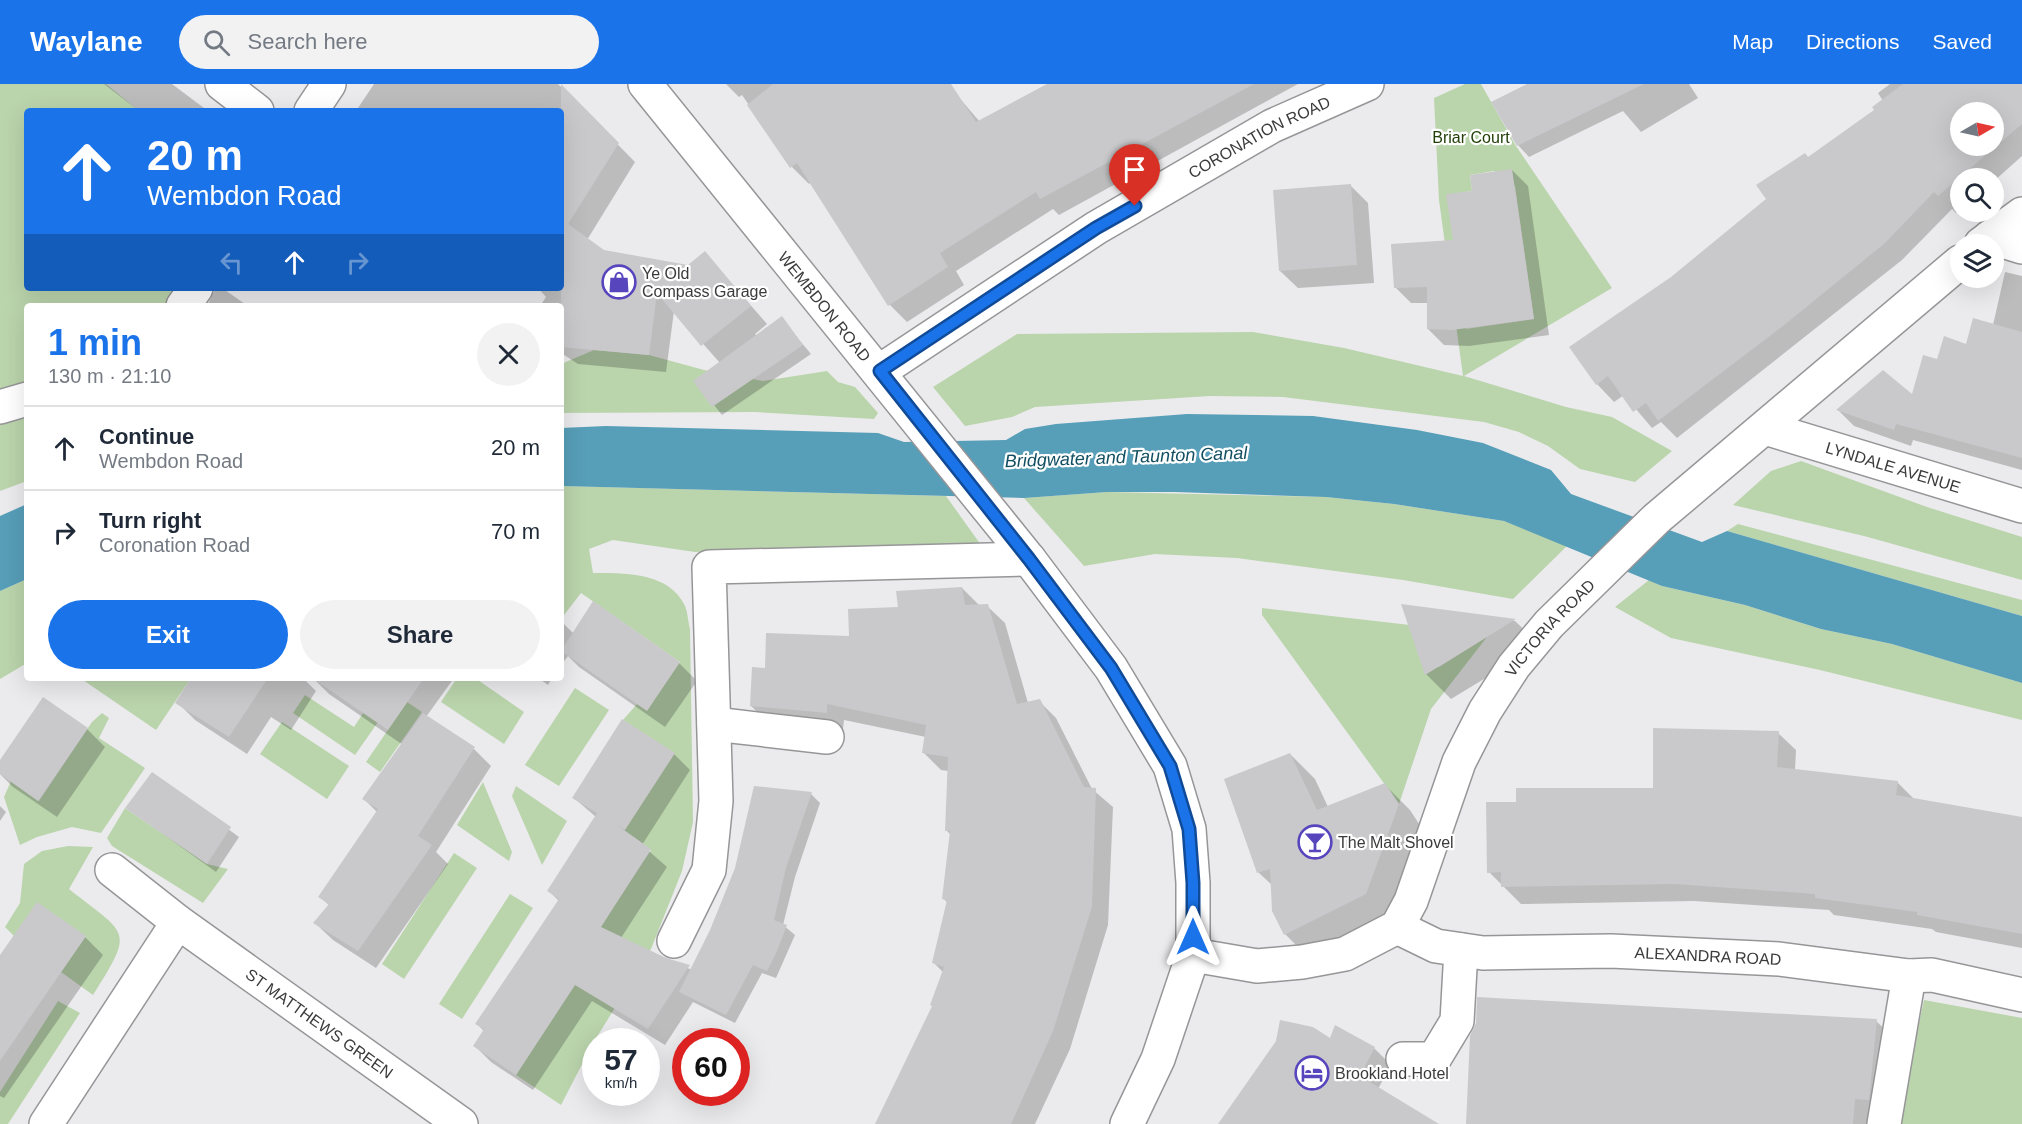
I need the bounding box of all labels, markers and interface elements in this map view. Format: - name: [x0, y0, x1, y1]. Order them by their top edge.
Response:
- search box: [179, 15, 599, 69]
- text: Waylane: [30, 26, 143, 57]
- icon: search: [200, 26, 233, 59]
- text: Search here: [248, 29, 367, 54]
- text: Map: [1732, 30, 1773, 53]
- text: Directions: [1806, 30, 1899, 53]
- text: Saved: [1932, 30, 1992, 53]
- street label: CORONATION ROAD: [1185, 93, 1333, 181]
- north arrow: [1950, 102, 2004, 156]
- map controls: [1950, 102, 2004, 288]
- park label: Briar Court: [1432, 129, 1510, 146]
- icon: ahead: [48, 132, 126, 210]
- text: 20 m: [147, 132, 243, 179]
- pin: [1109, 144, 1160, 206]
- icon: arrive: [1118, 153, 1151, 186]
- button: search: [1950, 168, 2004, 222]
- text: Wembdon Road: [147, 181, 342, 211]
- button: layers: [1950, 234, 2004, 288]
- icon: left: [215, 246, 248, 279]
- icon: ahead: [278, 246, 311, 279]
- icon: right: [341, 246, 374, 279]
- street label: WEMBDON ROAD: [775, 248, 874, 365]
- shop icon: Ye Old Compass Garage: [601, 264, 637, 300]
- place label: Ye Old Compass Garage: [642, 265, 767, 300]
- text: 1 min: [48, 322, 142, 363]
- button: close: [477, 323, 540, 386]
- text: 130 m · 21:10: [48, 365, 171, 387]
- text: Continue: [99, 424, 194, 449]
- icon: ahead: [48, 432, 81, 465]
- text: 20 m: [491, 435, 540, 460]
- street label: LYNDALE AVENUE: [1824, 438, 1963, 495]
- water label: Bridgwater and Taunton Canal: [1004, 443, 1249, 471]
- text: Wembdon Road: [99, 450, 243, 472]
- text: Turn right: [99, 508, 201, 533]
- icon: right: [48, 516, 81, 549]
- text: 70 m: [491, 519, 540, 544]
- text: Coronation Road: [99, 534, 250, 556]
- street label: VICTORIA ROAD: [1501, 576, 1598, 679]
- button: Exit: [48, 600, 288, 669]
- button: Share: [300, 600, 540, 669]
- bar icon: The Malt Shovel: [1297, 824, 1333, 860]
- place label: The Malt Shovel: [1338, 834, 1454, 851]
- position arrow: [1161, 905, 1225, 969]
- street label: ALEXANDRA ROAD: [1634, 944, 1782, 968]
- street label: ST MATTHEWS GREEN: [243, 965, 396, 1081]
- speed limit sign: 60: [672, 1028, 750, 1106]
- text: 57: [604, 1043, 638, 1076]
- hotel icon: Brookland Hotel: [1294, 1055, 1330, 1091]
- place label: Brookland Hotel: [1335, 1065, 1449, 1082]
- text: km/h: [605, 1074, 637, 1091]

